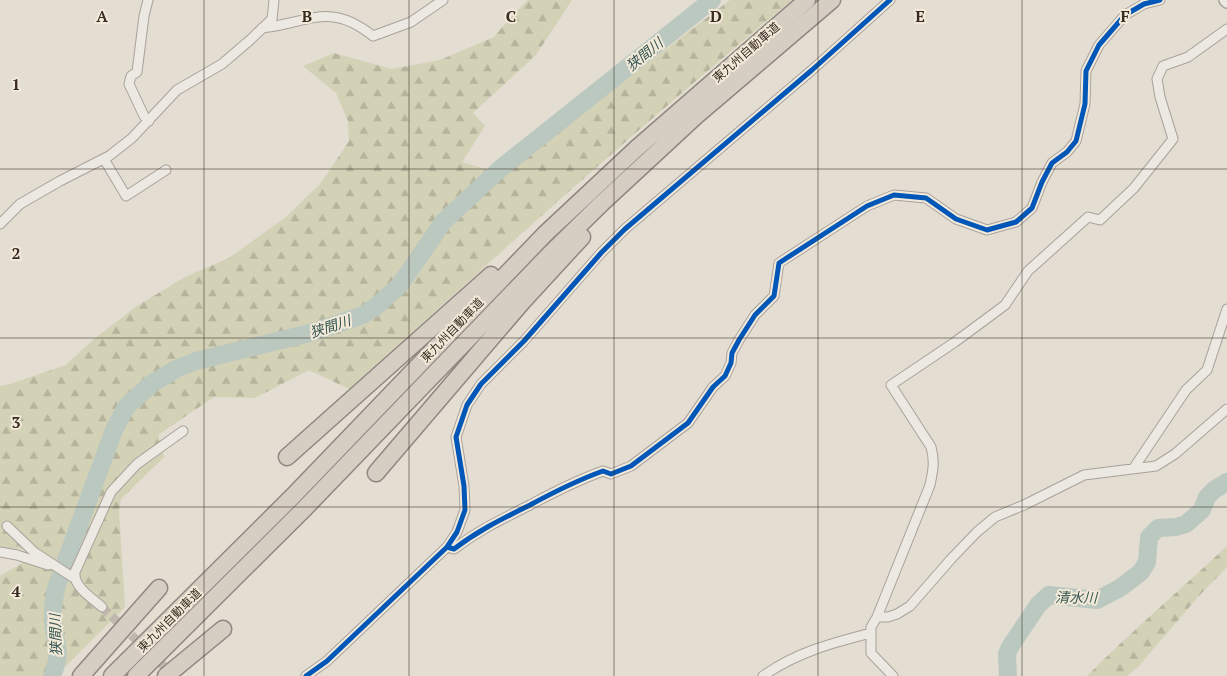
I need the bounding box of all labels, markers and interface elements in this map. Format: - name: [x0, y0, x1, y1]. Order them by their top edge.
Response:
- text: A: [96, 5, 108, 27]
- text: B: [302, 5, 312, 27]
- text: C: [506, 5, 516, 27]
- text: D: [710, 5, 722, 27]
- text: E: [915, 5, 925, 27]
- text: F: [1120, 5, 1130, 27]
- street label: 東九州自動車道: [709, 19, 783, 85]
- water label: 狭間川: [622, 32, 668, 75]
- text: 1: [11, 73, 21, 95]
- text: 2: [11, 242, 21, 264]
- street label: 東九州自動車道: [417, 295, 487, 365]
- water label: 狭間川: [307, 310, 355, 342]
- text: 3: [11, 411, 21, 433]
- text: 4: [11, 580, 21, 602]
- street label: 東九州自動車道: [134, 585, 204, 655]
- water label: 清水川: [1055, 587, 1099, 607]
- water label: 狭間川: [45, 612, 65, 656]

